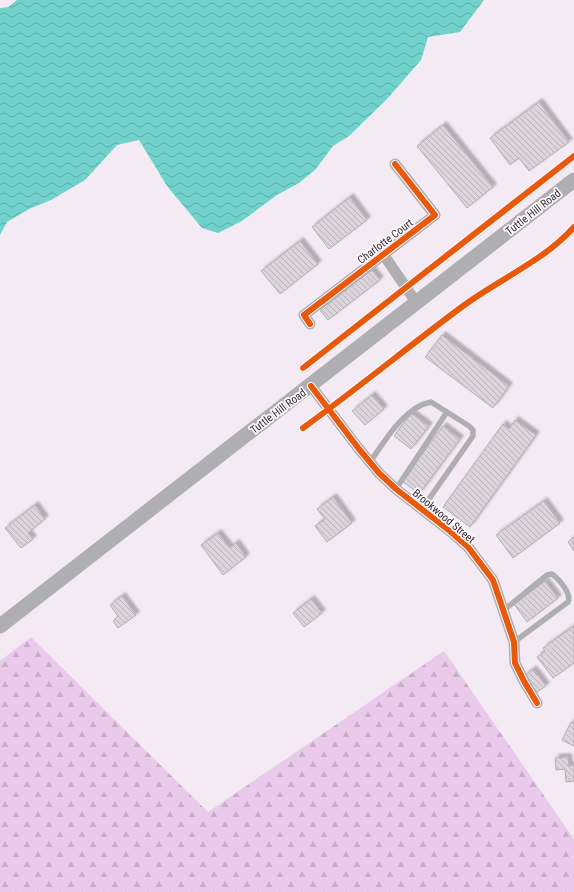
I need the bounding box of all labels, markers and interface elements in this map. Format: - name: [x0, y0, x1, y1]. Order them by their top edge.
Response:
- street label: Tuttle Hill Road: [503, 187, 563, 238]
- street label: Charlotte Court: [355, 216, 416, 267]
- street label: Tuttle Hill Road: [248, 386, 309, 437]
- street label: Brookwood Street: [410, 487, 477, 546]

